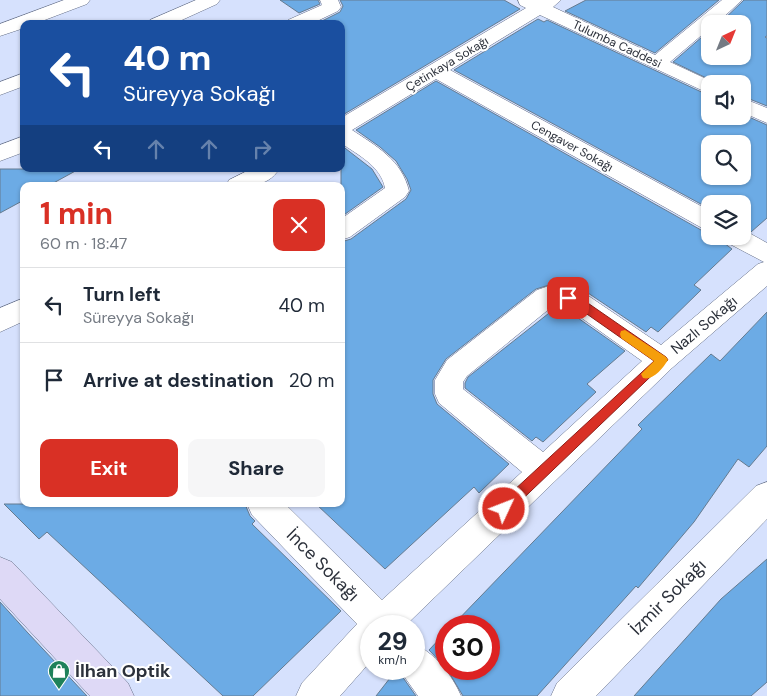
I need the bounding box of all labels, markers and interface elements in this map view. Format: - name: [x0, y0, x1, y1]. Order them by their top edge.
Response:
- north arrow: [701, 15, 751, 65]
- map controls: [701, 15, 751, 245]
- street label: Tulumba Caddesi: [570, 16, 664, 72]
- street label: Çetinkaya Sokağı: [403, 33, 491, 95]
- text: 40 m: [123, 35, 212, 81]
- icon: left: [40, 40, 105, 105]
- button: sound: [701, 75, 751, 125]
- text: Süreyya Sokağı: [123, 79, 276, 108]
- street label: Cengaver Sokağı: [528, 117, 616, 175]
- icon: left: [89, 135, 117, 163]
- icon: ahead: [142, 135, 170, 163]
- icon: ahead: [195, 135, 223, 163]
- icon: right: [248, 135, 276, 163]
- button: search: [701, 135, 751, 185]
- text: 1 min: [40, 194, 113, 233]
- button: layers: [701, 195, 751, 245]
- button: close: [273, 199, 325, 251]
- text: 60 m · 18:47: [40, 233, 127, 254]
- pin: [547, 277, 589, 319]
- text: Turn left: [83, 282, 161, 307]
- icon: arrive: [554, 284, 582, 312]
- icon: left: [40, 291, 68, 319]
- street label: Nazlı Sokağı: [667, 291, 741, 359]
- text: 40 m: [278, 293, 325, 318]
- text: Süreyya Sokağı: [83, 307, 194, 328]
- icon: arrive: [40, 366, 68, 394]
- text: Arrive at destination: [83, 368, 274, 393]
- text: 20 m: [289, 368, 335, 393]
- button: Exit: [40, 439, 178, 497]
- button: Share: [188, 439, 325, 497]
- position arrow: [477, 482, 529, 534]
- street label: İnce Sokağı: [281, 523, 365, 607]
- street label: İzmir Sokağı: [625, 554, 711, 640]
- speed limit sign: 30: [435, 615, 500, 680]
- text: 29: [377, 625, 408, 658]
- text: km/h: [378, 652, 407, 668]
- shop icon: İlhan Optik: [47, 659, 71, 690]
- place label: İlhan Optik: [75, 659, 171, 683]

